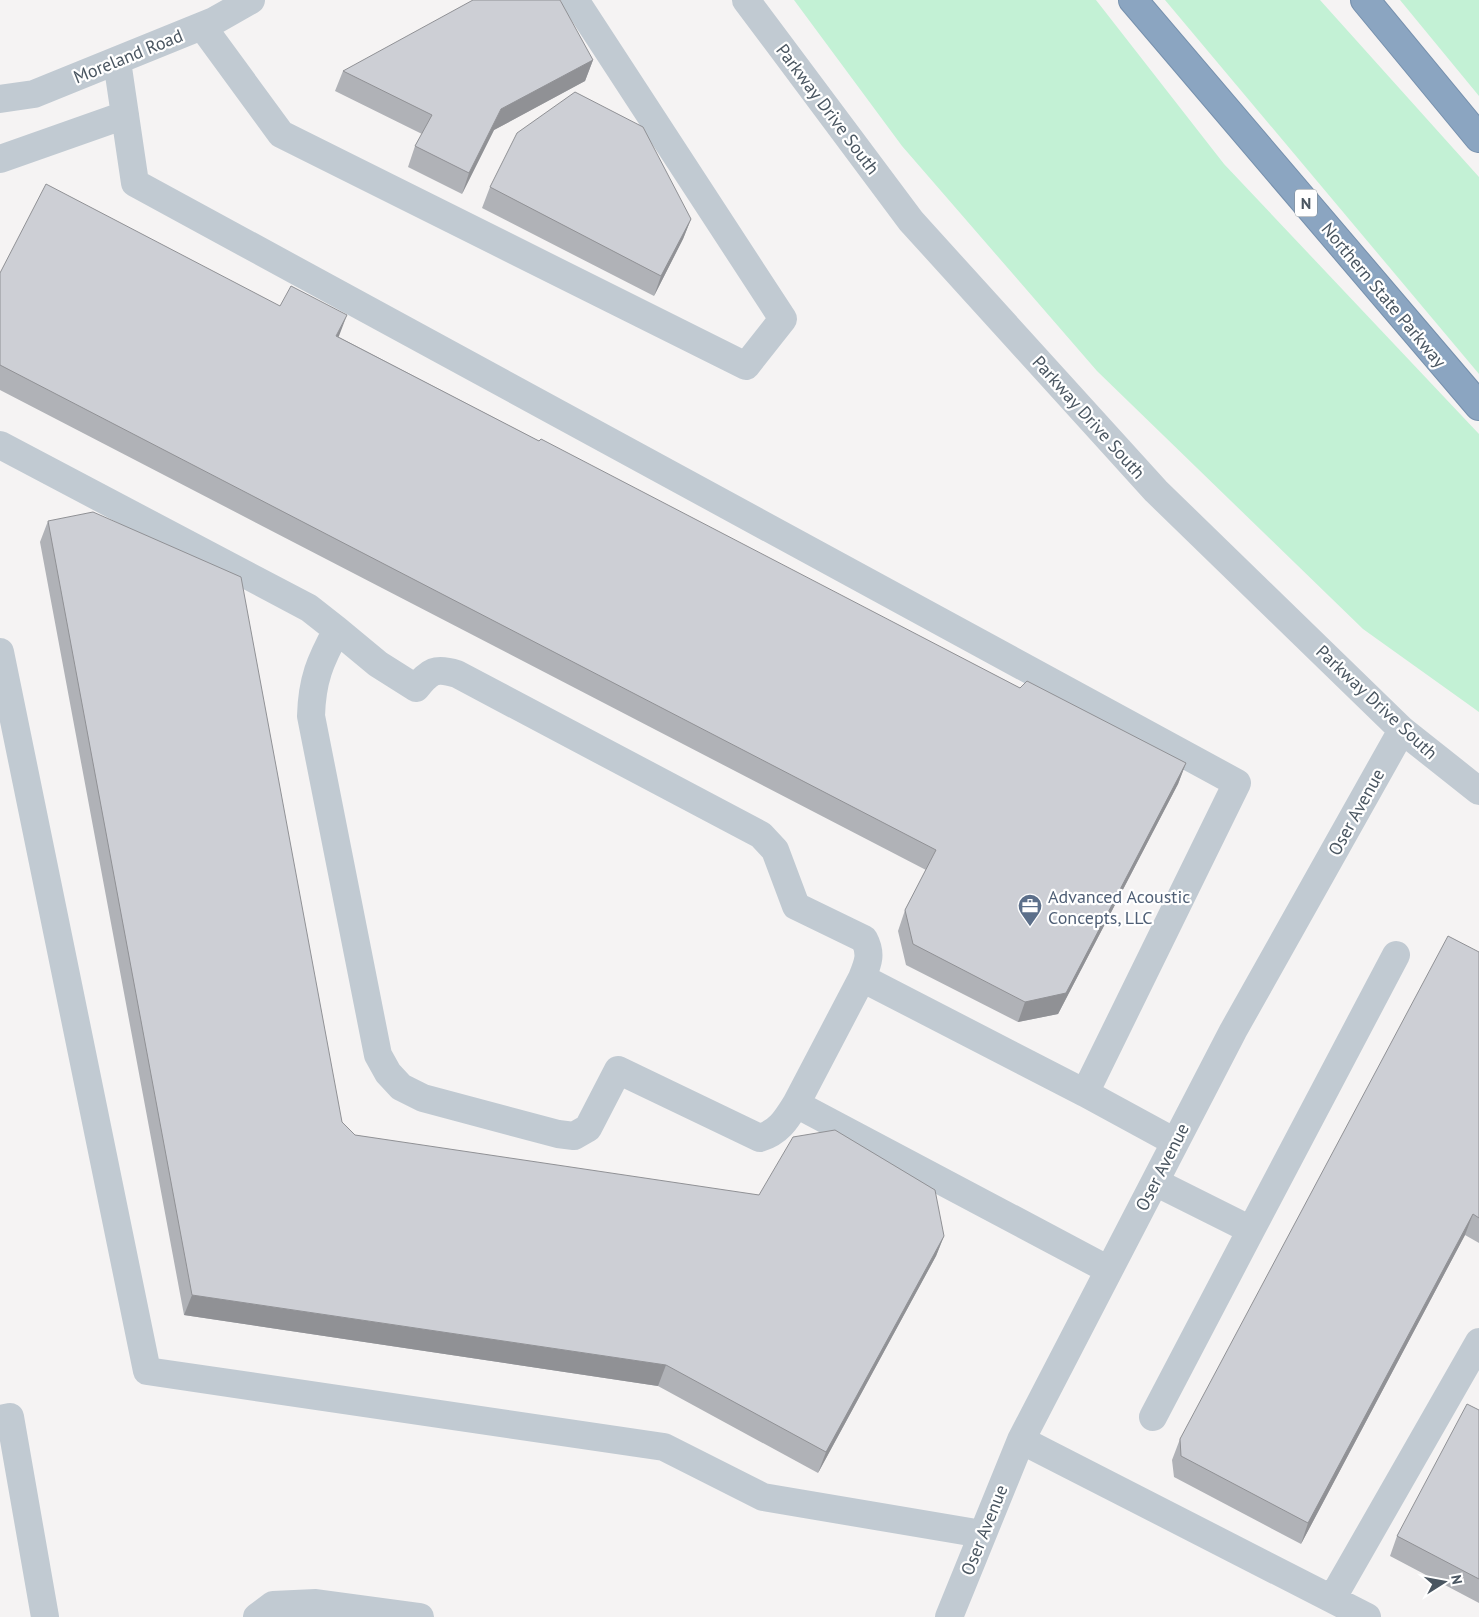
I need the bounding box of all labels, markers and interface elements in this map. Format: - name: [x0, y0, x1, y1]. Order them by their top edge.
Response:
- street label: Moreland Road: [70, 24, 186, 88]
- street label: Parkway Drive South: [771, 39, 885, 179]
- road number: N: [1295, 190, 1317, 217]
- street label: Northern State Parkway: [1317, 218, 1452, 373]
- street label: Parkway Drive South: [1028, 351, 1150, 483]
- street label: Parkway Drive South: [1311, 640, 1443, 764]
- street label: Oser Avenue: [1323, 765, 1389, 859]
- place label: Advanced Acoustic Concepts, LLC: [1048, 885, 1190, 929]
- office icon: Advanced Acoustic Concepts, LLC: [1017, 893, 1043, 927]
- street label: Oser Avenue: [1130, 1119, 1194, 1215]
- street label: Oser Avenue: [955, 1481, 1013, 1579]
- north arrow: [1419, 1557, 1469, 1607]
- text: N: [1447, 1573, 1466, 1586]

